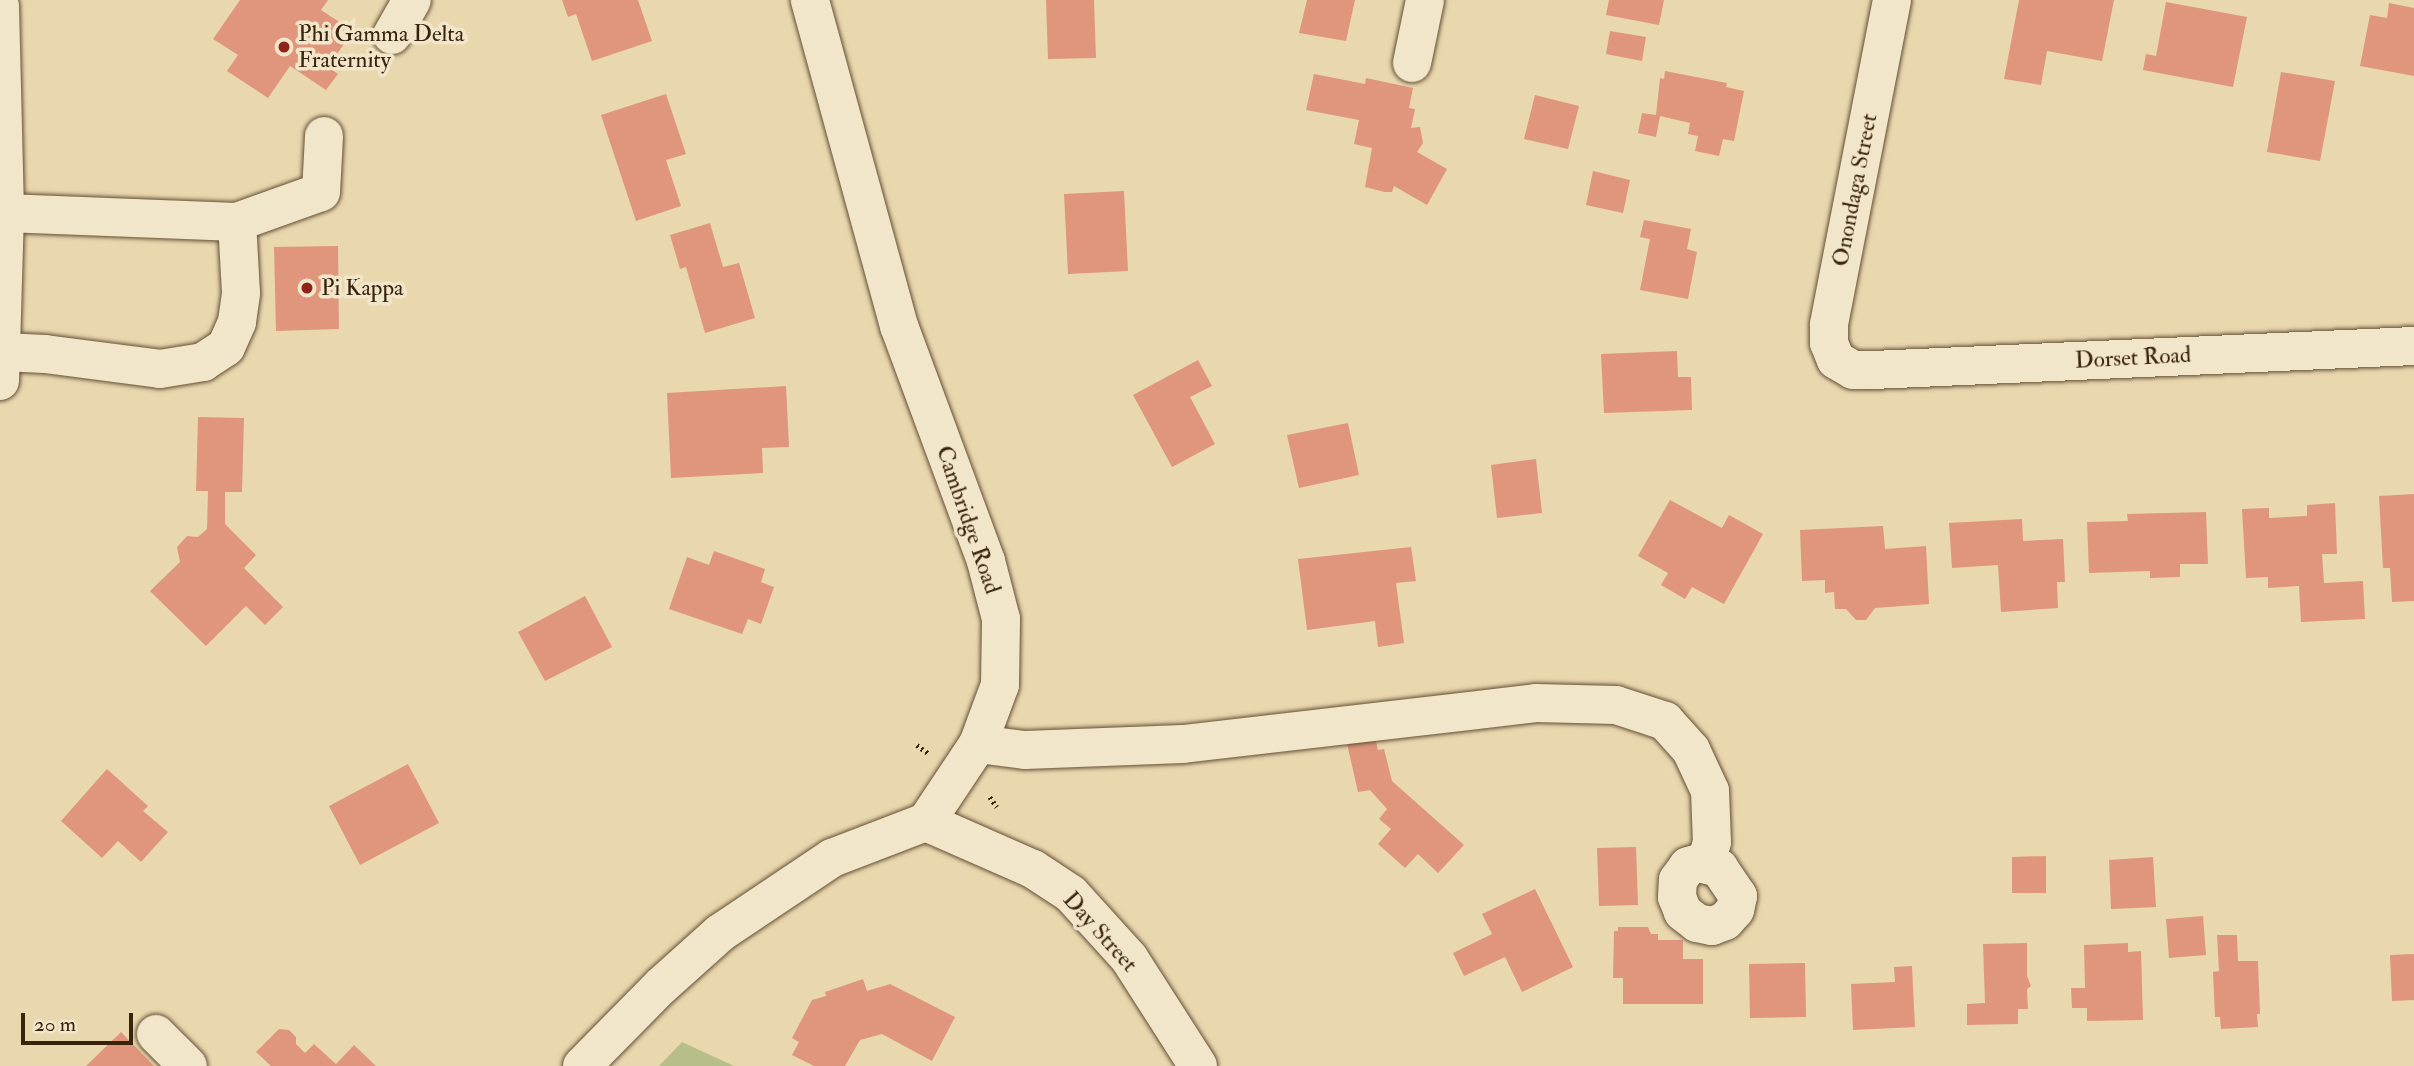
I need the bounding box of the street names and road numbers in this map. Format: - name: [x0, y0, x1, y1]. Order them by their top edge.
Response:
- street label: Onondaga Street: [1827, 111, 1883, 269]
- street label: Dorset Road: [2074, 341, 2192, 375]
- street label: Cambridge Road: [930, 442, 1006, 598]
- street label: Day Street: [1057, 886, 1143, 978]

